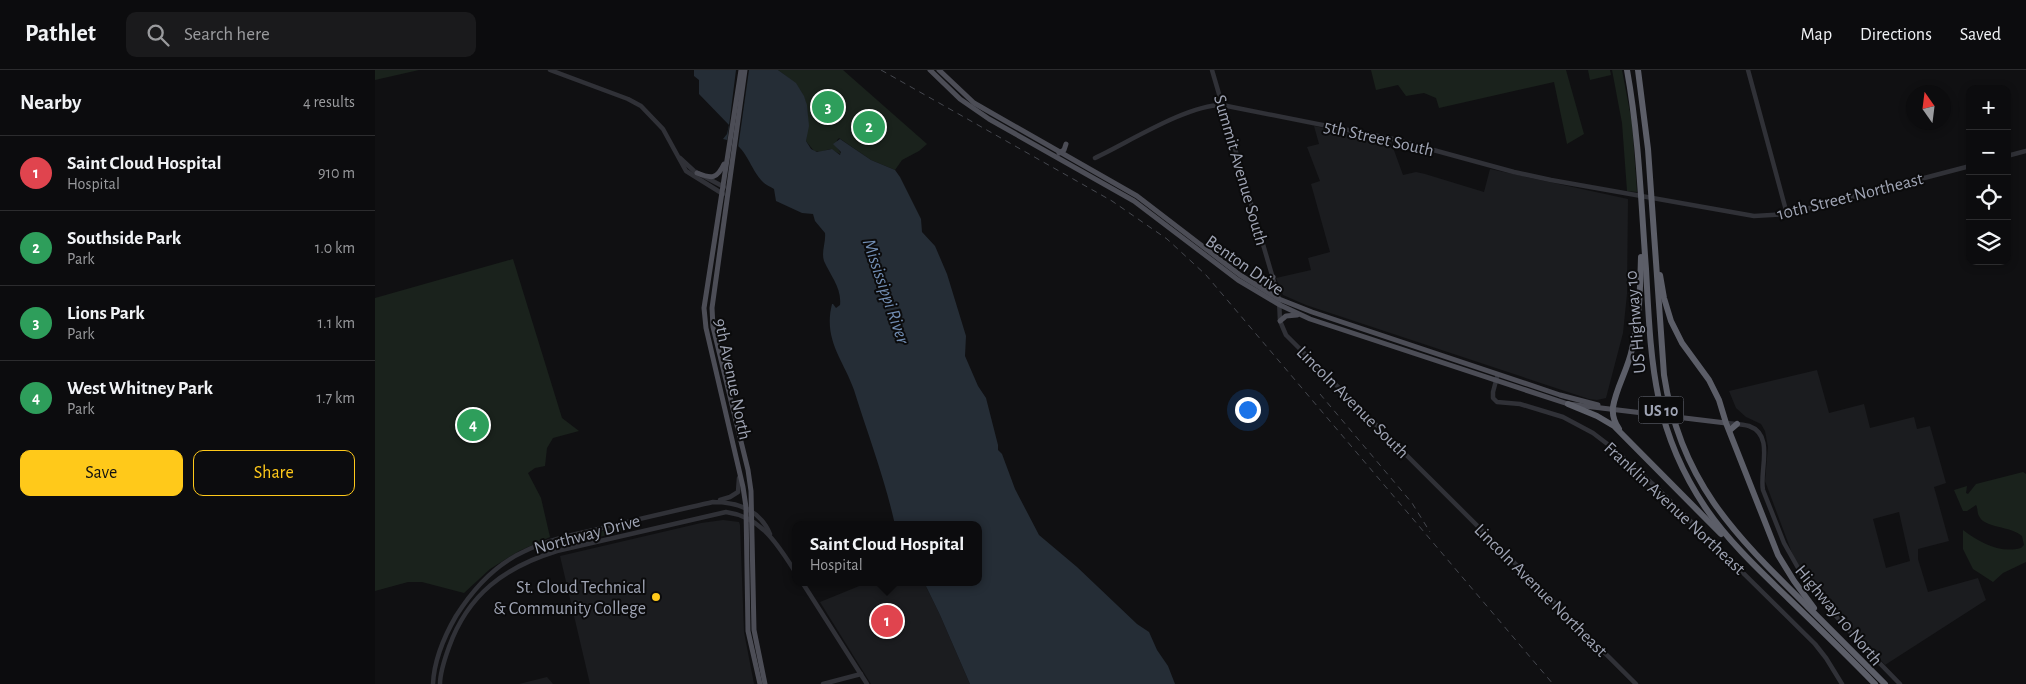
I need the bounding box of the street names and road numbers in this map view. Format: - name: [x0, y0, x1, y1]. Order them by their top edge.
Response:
- street label: Summit Avenue South: [1210, 93, 1270, 248]
- street label: 5th Street South: [1322, 118, 1435, 160]
- street label: 10th Street Northeast: [1775, 170, 1925, 224]
- street label: Benton Drive: [1202, 232, 1287, 299]
- street label: US Highway 10: [1623, 270, 1649, 374]
- street label: 9th Avenue North: [710, 317, 754, 441]
- street label: Lincoln Avenue South: [1293, 343, 1412, 462]
- road number: US 10: [1639, 396, 1683, 424]
- street label: Franklin Avenue Northeast: [1600, 439, 1748, 579]
- street label: Northway Drive: [532, 512, 642, 558]
- street label: Lincoln Avenue Northeast: [1470, 521, 1610, 661]
- street label: Highway 10 North: [1791, 562, 1885, 669]

